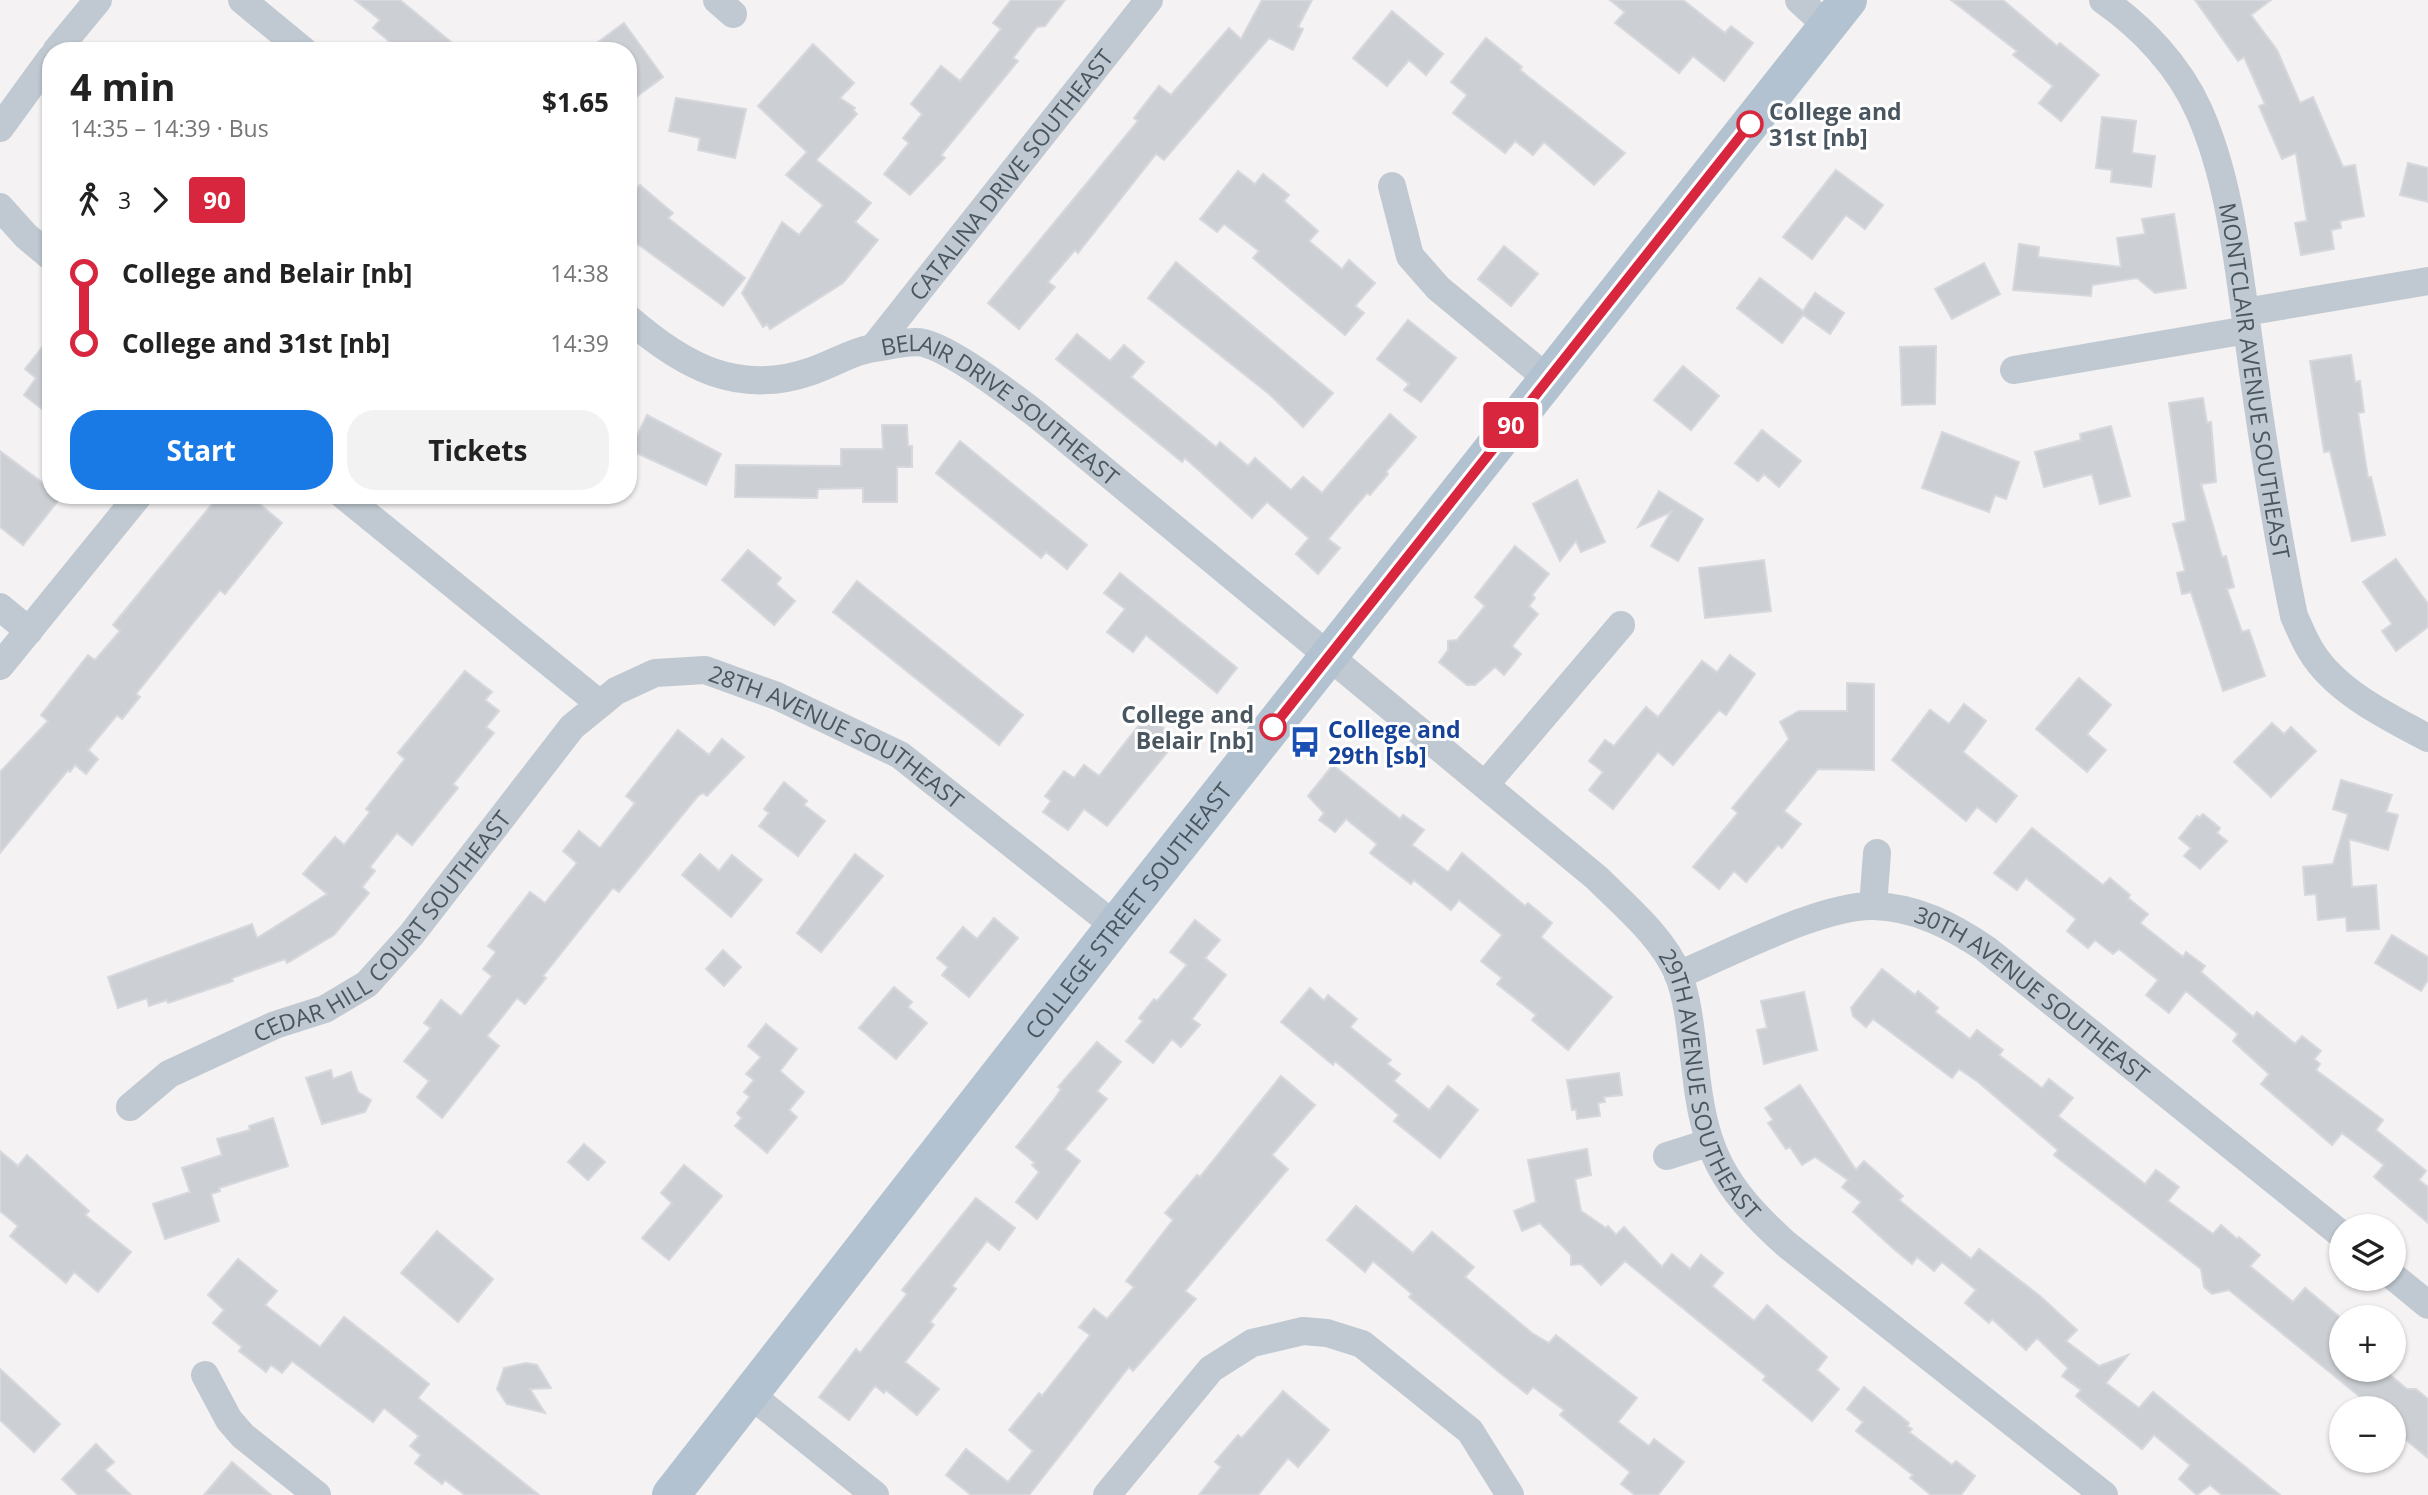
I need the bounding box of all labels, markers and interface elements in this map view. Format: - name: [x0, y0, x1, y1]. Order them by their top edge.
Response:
- street label: CATALINA DRIVE SOUTHEAST: [901, 42, 1120, 307]
- text: 4 min: [70, 60, 175, 112]
- text: $1.65: [542, 84, 609, 120]
- place label: College and 31st [nb]: [1769, 95, 1902, 153]
- marker: College and 31st [nb]: [1737, 111, 1763, 137]
- text: 14:35 – 14:39 · Bus: [70, 112, 269, 144]
- icon: walk: [70, 181, 108, 219]
- icon: forward: [141, 181, 179, 219]
- text: 90: [203, 183, 231, 216]
- text: 3: [118, 184, 131, 216]
- street label: MONTCLAIR AVENUE SOUTHEAST: [2212, 200, 2298, 562]
- text: College and Belair [nb]: [122, 255, 412, 291]
- text: 14:38: [550, 257, 609, 289]
- text: College and 31st [nb]: [122, 325, 390, 361]
- street label: BELAIR DRIVE SOUTHEAST: [878, 326, 1126, 493]
- text: 14:39: [550, 327, 609, 359]
- line badge: 90: [1480, 402, 1542, 448]
- text: 90: [1497, 408, 1525, 441]
- button: Start: [70, 410, 333, 490]
- button: Tickets: [347, 410, 609, 490]
- street label: 28TH AVENUE SOUTHEAST: [705, 657, 971, 816]
- place label: College and Belair [nb]: [1121, 698, 1254, 756]
- place label: College and 29th [sb]: [1328, 713, 1461, 771]
- marker: College and Belair [nb]: [1260, 714, 1286, 740]
- bus stop icon: College and 29th [sb]: [1288, 725, 1322, 759]
- street label: COLLEGE STREET SOUTHEAST: [1017, 775, 1239, 1045]
- street label: CEDAR HILL COURT SOUTHEAST: [248, 803, 518, 1049]
- street label: 30TH AVENUE SOUTHEAST: [1910, 898, 2157, 1091]
- street label: 29TH AVENUE SOUTHEAST: [1652, 942, 1768, 1226]
- map controls: [2329, 1214, 2406, 1473]
- button: layers: [2329, 1214, 2406, 1291]
- button: +: [2329, 1305, 2406, 1382]
- button: −: [2329, 1396, 2406, 1473]

